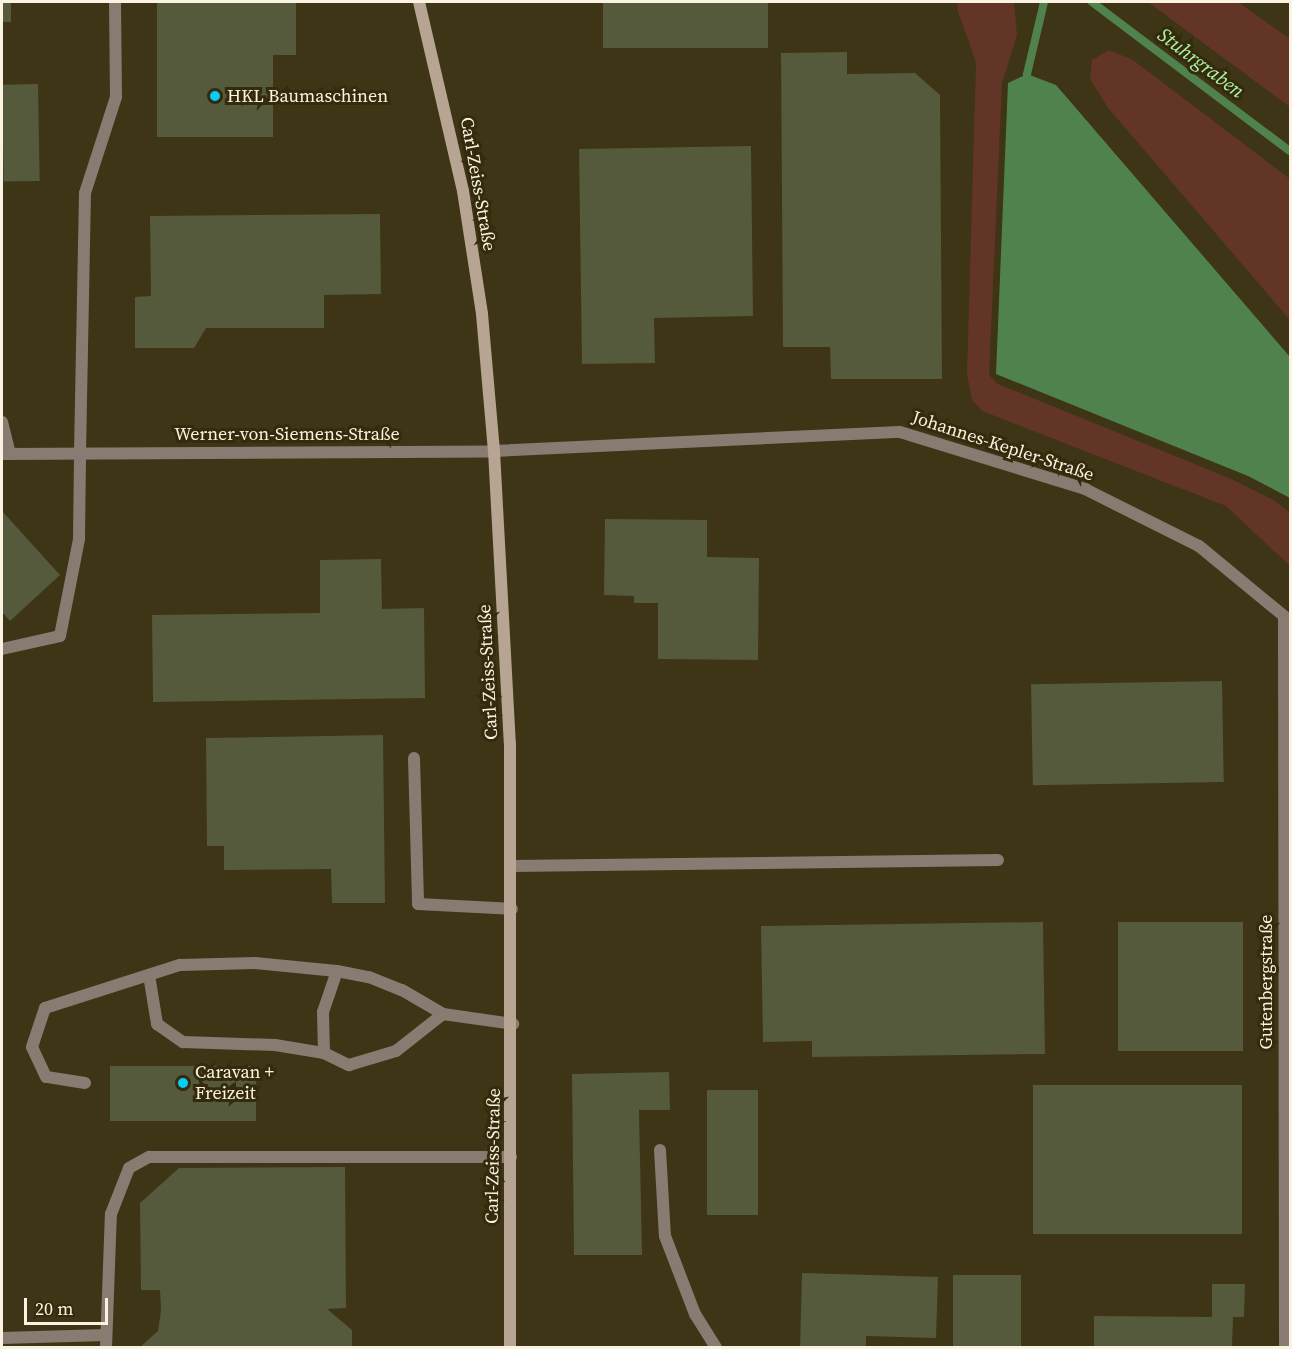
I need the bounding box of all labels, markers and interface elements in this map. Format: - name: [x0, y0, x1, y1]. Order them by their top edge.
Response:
- water label: Stuhrgraben: [1153, 23, 1249, 103]
- place label: HKL Baumaschinen: [227, 85, 388, 107]
- marker: HKL Baumaschinen: [208, 89, 222, 103]
- street label: Carl-Zeiss-Straße: [456, 115, 500, 253]
- street label: Johannes-Kepler-Straße: [909, 406, 1097, 486]
- street label: Werner-von-Siemens-Straße: [174, 423, 400, 445]
- street label: Carl-Zeiss-Straße: [474, 604, 502, 740]
- street label: Gutenbergstraße: [1255, 914, 1277, 1050]
- place label: Caravan + Freizeit: [195, 1062, 274, 1104]
- marker: Caravan + Freizeit: [176, 1076, 190, 1090]
- street label: Carl-Zeiss-Straße: [481, 1088, 505, 1224]
- scale bar: [27, 1286, 111, 1324]
- text: 20 m: [35, 1296, 73, 1321]

